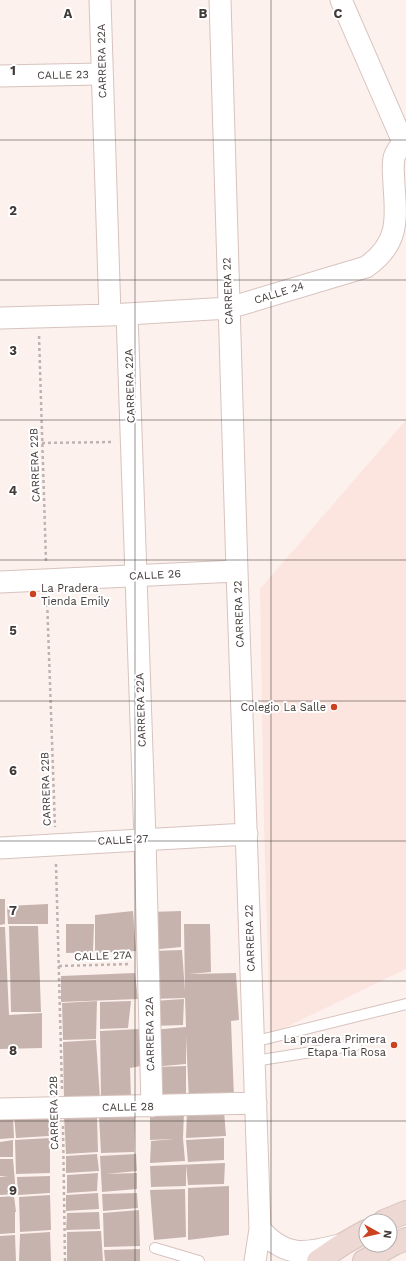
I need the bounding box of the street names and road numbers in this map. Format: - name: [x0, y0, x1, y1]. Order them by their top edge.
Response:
- street label: CARRERA 22A: [95, 24, 109, 98]
- street label: CALLE 23: [37, 68, 89, 82]
- street label: CARRERA 22: [220, 257, 236, 325]
- street label: CALLE 24: [252, 279, 306, 307]
- street label: CARRERA 22A: [122, 349, 138, 423]
- street label: CARRERA 22B: [27, 428, 43, 502]
- street label: CALLE 26: [129, 567, 182, 583]
- street label: CARRERA 22: [231, 580, 247, 648]
- street label: CARRERA 22A: [133, 673, 149, 747]
- street label: CARRERA 22B: [38, 752, 54, 826]
- street label: CALLE 27: [97, 832, 149, 848]
- street label: CARRERA 22: [242, 904, 258, 972]
- street label: CALLE 27A: [74, 948, 132, 964]
- street label: CARRERA 22A: [143, 997, 157, 1071]
- street label: CARRERA 22B: [47, 1076, 61, 1150]
- street label: CALLE 28: [102, 1100, 154, 1114]

